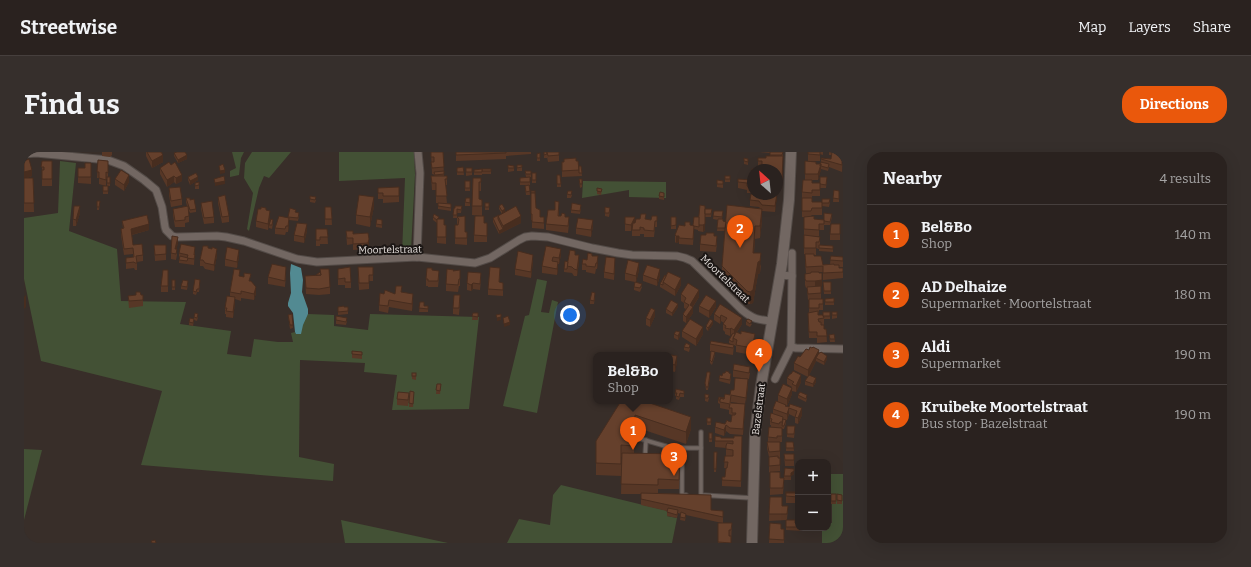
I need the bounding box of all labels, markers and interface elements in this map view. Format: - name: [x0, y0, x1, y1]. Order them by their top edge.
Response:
- text: Streetwise: [20, 16, 117, 39]
- text: Map: [1078, 19, 1106, 36]
- text: Layers: [1128, 19, 1171, 36]
- text: Share: [1193, 19, 1231, 36]
- button: Directions: [1122, 86, 1227, 123]
- text: Find us: [24, 88, 120, 121]
- north arrow: [747, 164, 783, 200]
- text: Nearby: [883, 168, 942, 189]
- text: 4 results: [1159, 171, 1211, 186]
- pin: 2: [727, 215, 753, 248]
- text: Bel&Bo: [921, 218, 972, 236]
- text: 1: [893, 227, 899, 242]
- text: 140 m: [1175, 227, 1211, 242]
- text: Shop: [921, 236, 952, 251]
- street label: Moortelstraat: [358, 243, 422, 257]
- street label: Moortelstraat: [698, 253, 752, 306]
- text: AD Delhaize: [921, 278, 1007, 296]
- text: 2: [892, 287, 900, 302]
- text: 180 m: [1175, 287, 1211, 302]
- text: Supermarket · Moortelstraat: [921, 296, 1091, 311]
- your location: [560, 305, 580, 325]
- text: Aldi: [921, 338, 950, 356]
- pin: 4: [746, 339, 772, 372]
- text: 3: [892, 347, 900, 362]
- text: 190 m: [1175, 347, 1211, 362]
- popup: [593, 352, 673, 404]
- text: Supermarket: [921, 356, 1001, 371]
- text: Bel&Bo: [608, 362, 658, 380]
- text: Shop: [608, 380, 639, 395]
- street label: Bazelstraat: [750, 382, 768, 435]
- text: Kruibeke Moortelstraat: [921, 398, 1088, 416]
- text: 4: [892, 407, 900, 422]
- text: 190 m: [1175, 407, 1211, 422]
- text: Bus stop · Bazelstraat: [921, 416, 1047, 431]
- pin: 1: [620, 417, 646, 450]
- pin: 3: [661, 443, 687, 476]
- map controls: [795, 459, 831, 531]
- button: +: [795, 459, 831, 495]
- button: −: [795, 495, 831, 531]

